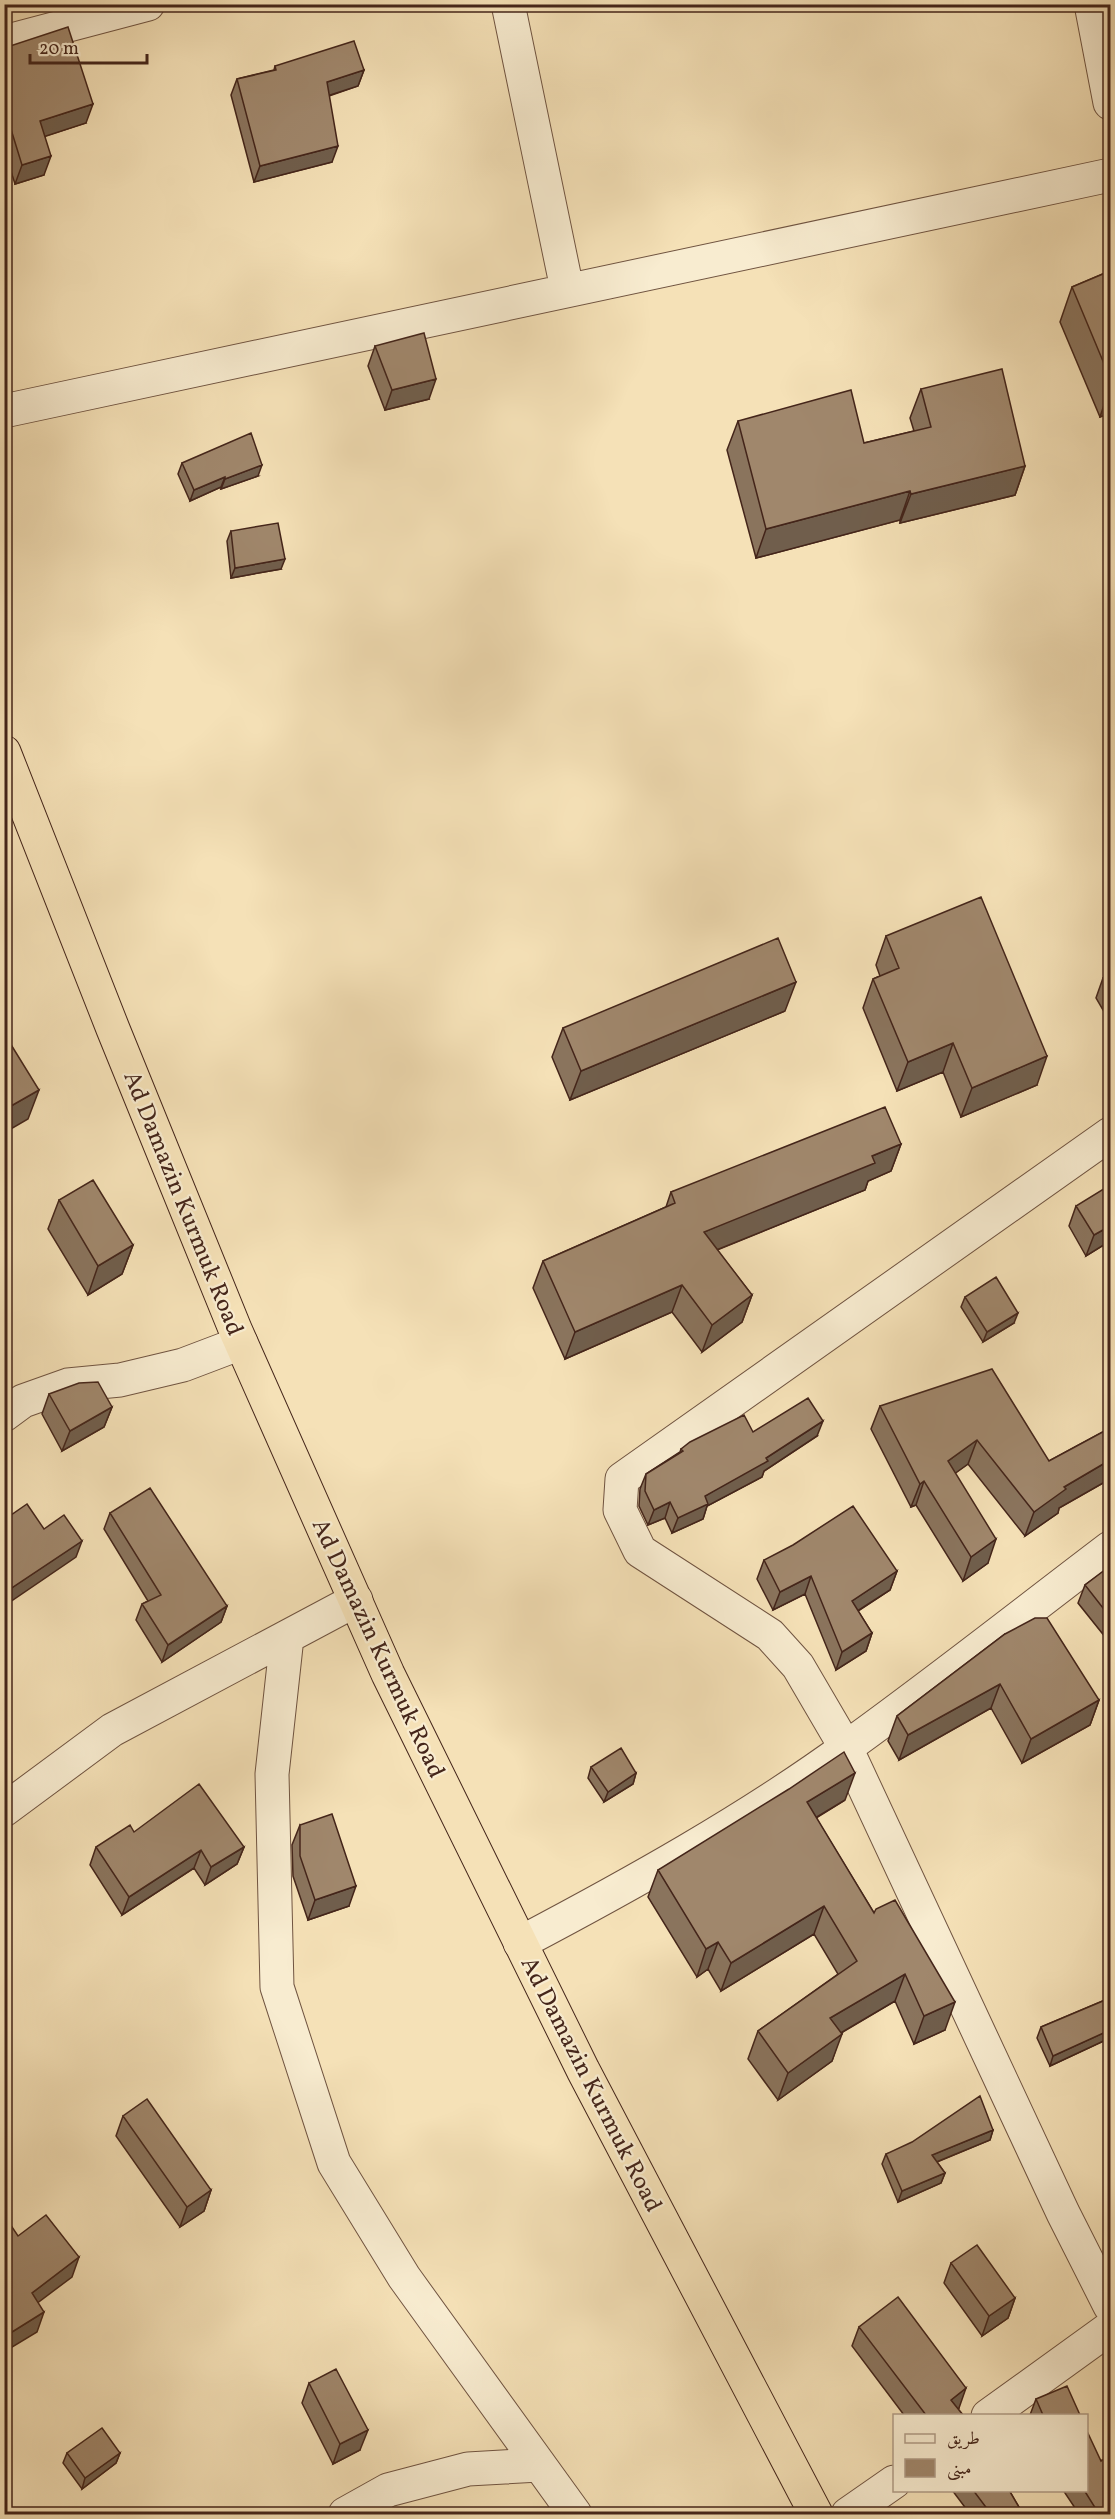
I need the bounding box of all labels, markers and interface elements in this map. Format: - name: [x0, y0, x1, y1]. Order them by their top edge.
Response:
- scale bar: [30, 27, 147, 65]
- text: 20 m: [39, 37, 79, 62]
- street label: Ad Damazin Kurmuk Road: [113, 1066, 251, 1341]
- street label: Ad Damazin Kurmuk Road: [302, 1514, 452, 1784]
- street label: Ad Damazin Kurmuk Road: [511, 1951, 669, 2218]
- legend: [893, 2414, 1088, 2492]
- text: طريق: [947, 2427, 980, 2452]
- text: مبنى: [947, 2457, 972, 2482]

